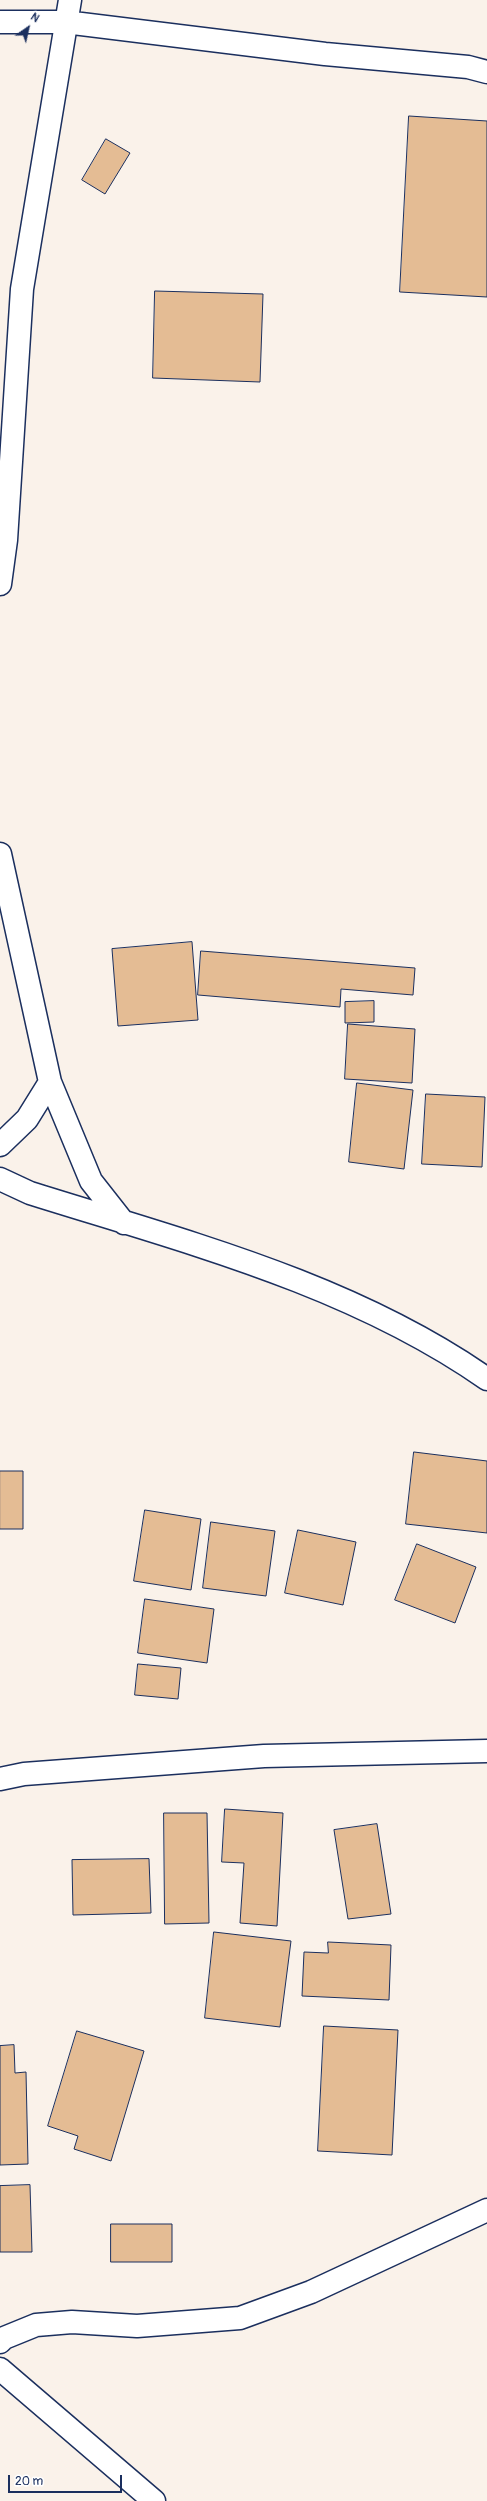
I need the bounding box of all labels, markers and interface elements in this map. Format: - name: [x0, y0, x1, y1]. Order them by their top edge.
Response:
- north arrow: [8, 8, 48, 48]
- text: N: [28, 10, 42, 25]
- scale bar: [10, 2467, 124, 2493]
- text: 20 m: [15, 2474, 43, 2489]

